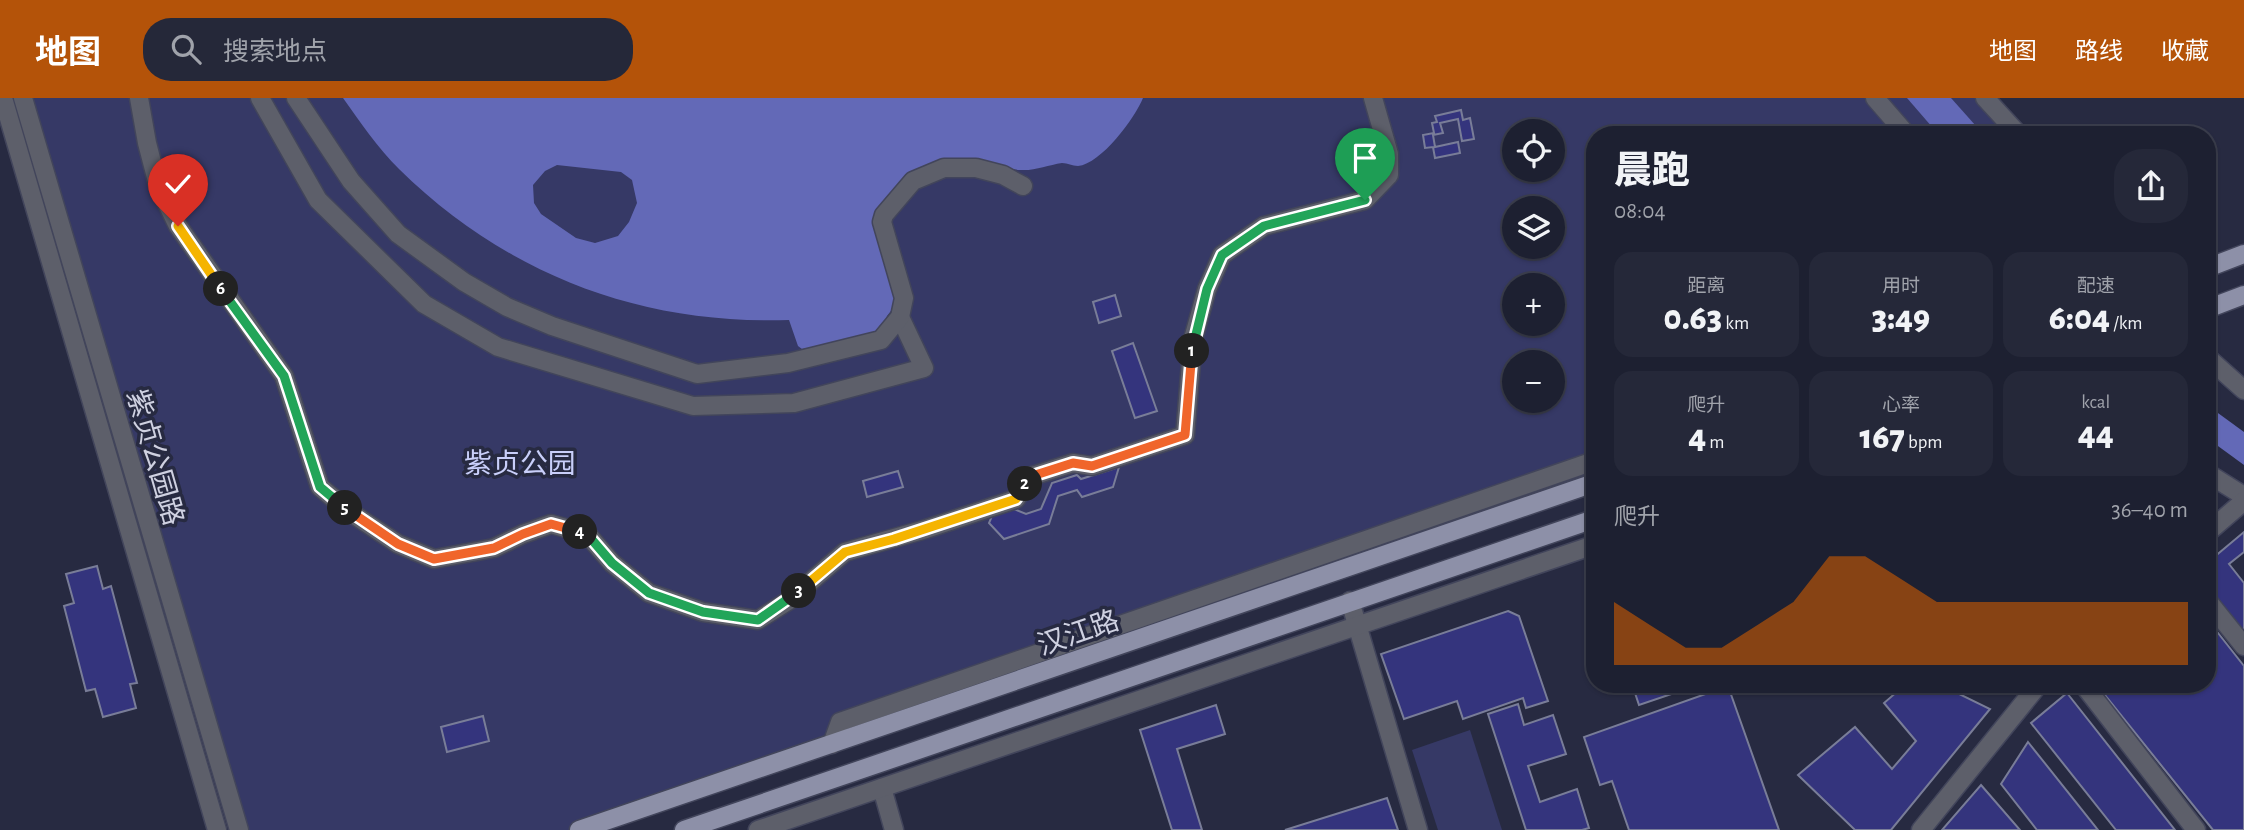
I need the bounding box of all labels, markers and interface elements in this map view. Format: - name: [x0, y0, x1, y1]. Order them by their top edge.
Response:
- search box: [143, 18, 633, 81]
- icon: search: [167, 30, 205, 68]
- text: 地图: [35, 37, 101, 70]
- text: 搜索地点: [223, 39, 327, 65]
- text: 地图: [1989, 40, 2037, 64]
- text: 路线: [2075, 40, 2123, 64]
- text: 收藏: [2161, 40, 2209, 64]
- map controls: [1502, 119, 1565, 413]
- button: locate: [1502, 119, 1565, 182]
- pin: [1335, 128, 1395, 200]
- icon: arrive: [1346, 139, 1384, 177]
- button: share: [2114, 149, 2188, 223]
- text: 晨跑: [1614, 153, 1690, 191]
- pin: [148, 154, 208, 226]
- icon: check: [159, 165, 197, 203]
- button: layers: [1502, 196, 1565, 259]
- text: 08:04: [1614, 200, 1666, 223]
- pin: 6: [204, 272, 238, 306]
- button: +: [1502, 273, 1565, 336]
- text: 距离: [1687, 277, 1725, 296]
- text: 用时: [1882, 277, 1920, 296]
- text: 配速: [2077, 277, 2115, 296]
- text: 6: [216, 279, 225, 298]
- text: 0.63: [1664, 301, 1722, 336]
- text: 3:49: [1872, 301, 1930, 336]
- text: 6:04: [2049, 301, 2110, 336]
- text: km: [1722, 314, 1749, 333]
- text: /km: [2110, 314, 2143, 333]
- pin: 1: [1174, 334, 1210, 368]
- text: 1: [1188, 341, 1195, 360]
- button: −: [1502, 350, 1565, 413]
- street label: 紫贞公园路: [121, 386, 189, 529]
- text: kcal: [2081, 393, 2110, 412]
- text: 爬升: [1687, 396, 1725, 415]
- text: 心率: [1882, 396, 1920, 415]
- text: 44: [2078, 417, 2114, 452]
- text: 4: [1688, 420, 1706, 455]
- text: 167: [1859, 420, 1905, 455]
- text: m: [1706, 433, 1725, 452]
- text: bpm: [1905, 433, 1942, 452]
- park label: 紫贞公园: [464, 449, 576, 479]
- pin: 2: [1007, 466, 1042, 502]
- text: 2: [1020, 474, 1029, 493]
- pin: 5: [328, 490, 362, 526]
- text: 5: [340, 498, 349, 517]
- text: 36–40 m: [2111, 499, 2188, 522]
- text: 爬升: [1614, 506, 1660, 529]
- pin: 4: [562, 514, 598, 550]
- text: 4: [575, 522, 584, 541]
- pin: 3: [782, 574, 816, 608]
- text: 3: [794, 581, 803, 600]
- street label: 汉江路: [1034, 605, 1123, 661]

